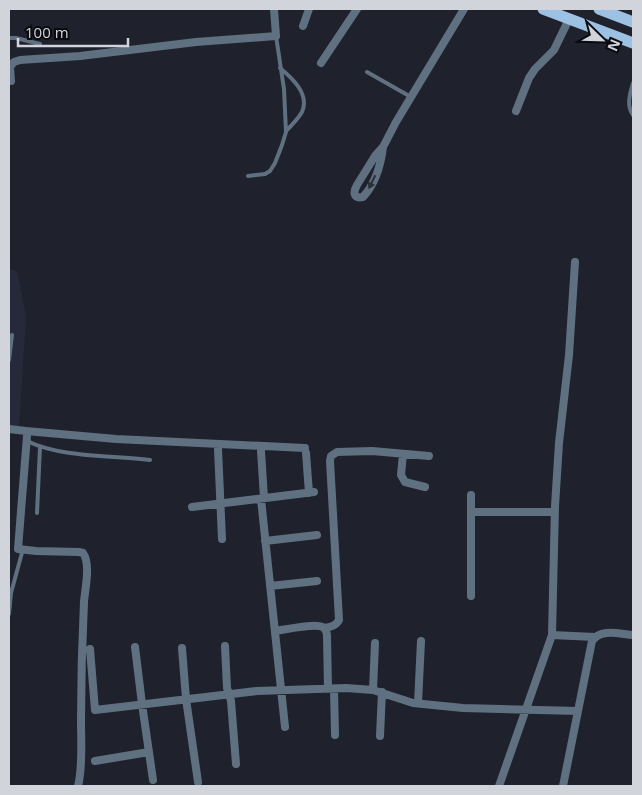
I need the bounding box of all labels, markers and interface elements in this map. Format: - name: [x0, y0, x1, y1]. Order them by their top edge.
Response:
- scale bar: [18, 15, 128, 47]
- north arrow: [577, 15, 627, 65]
- text: 100 m: [25, 22, 69, 42]
- text: N: [603, 36, 625, 54]
- one-way arrow: [368, 175, 376, 189]

